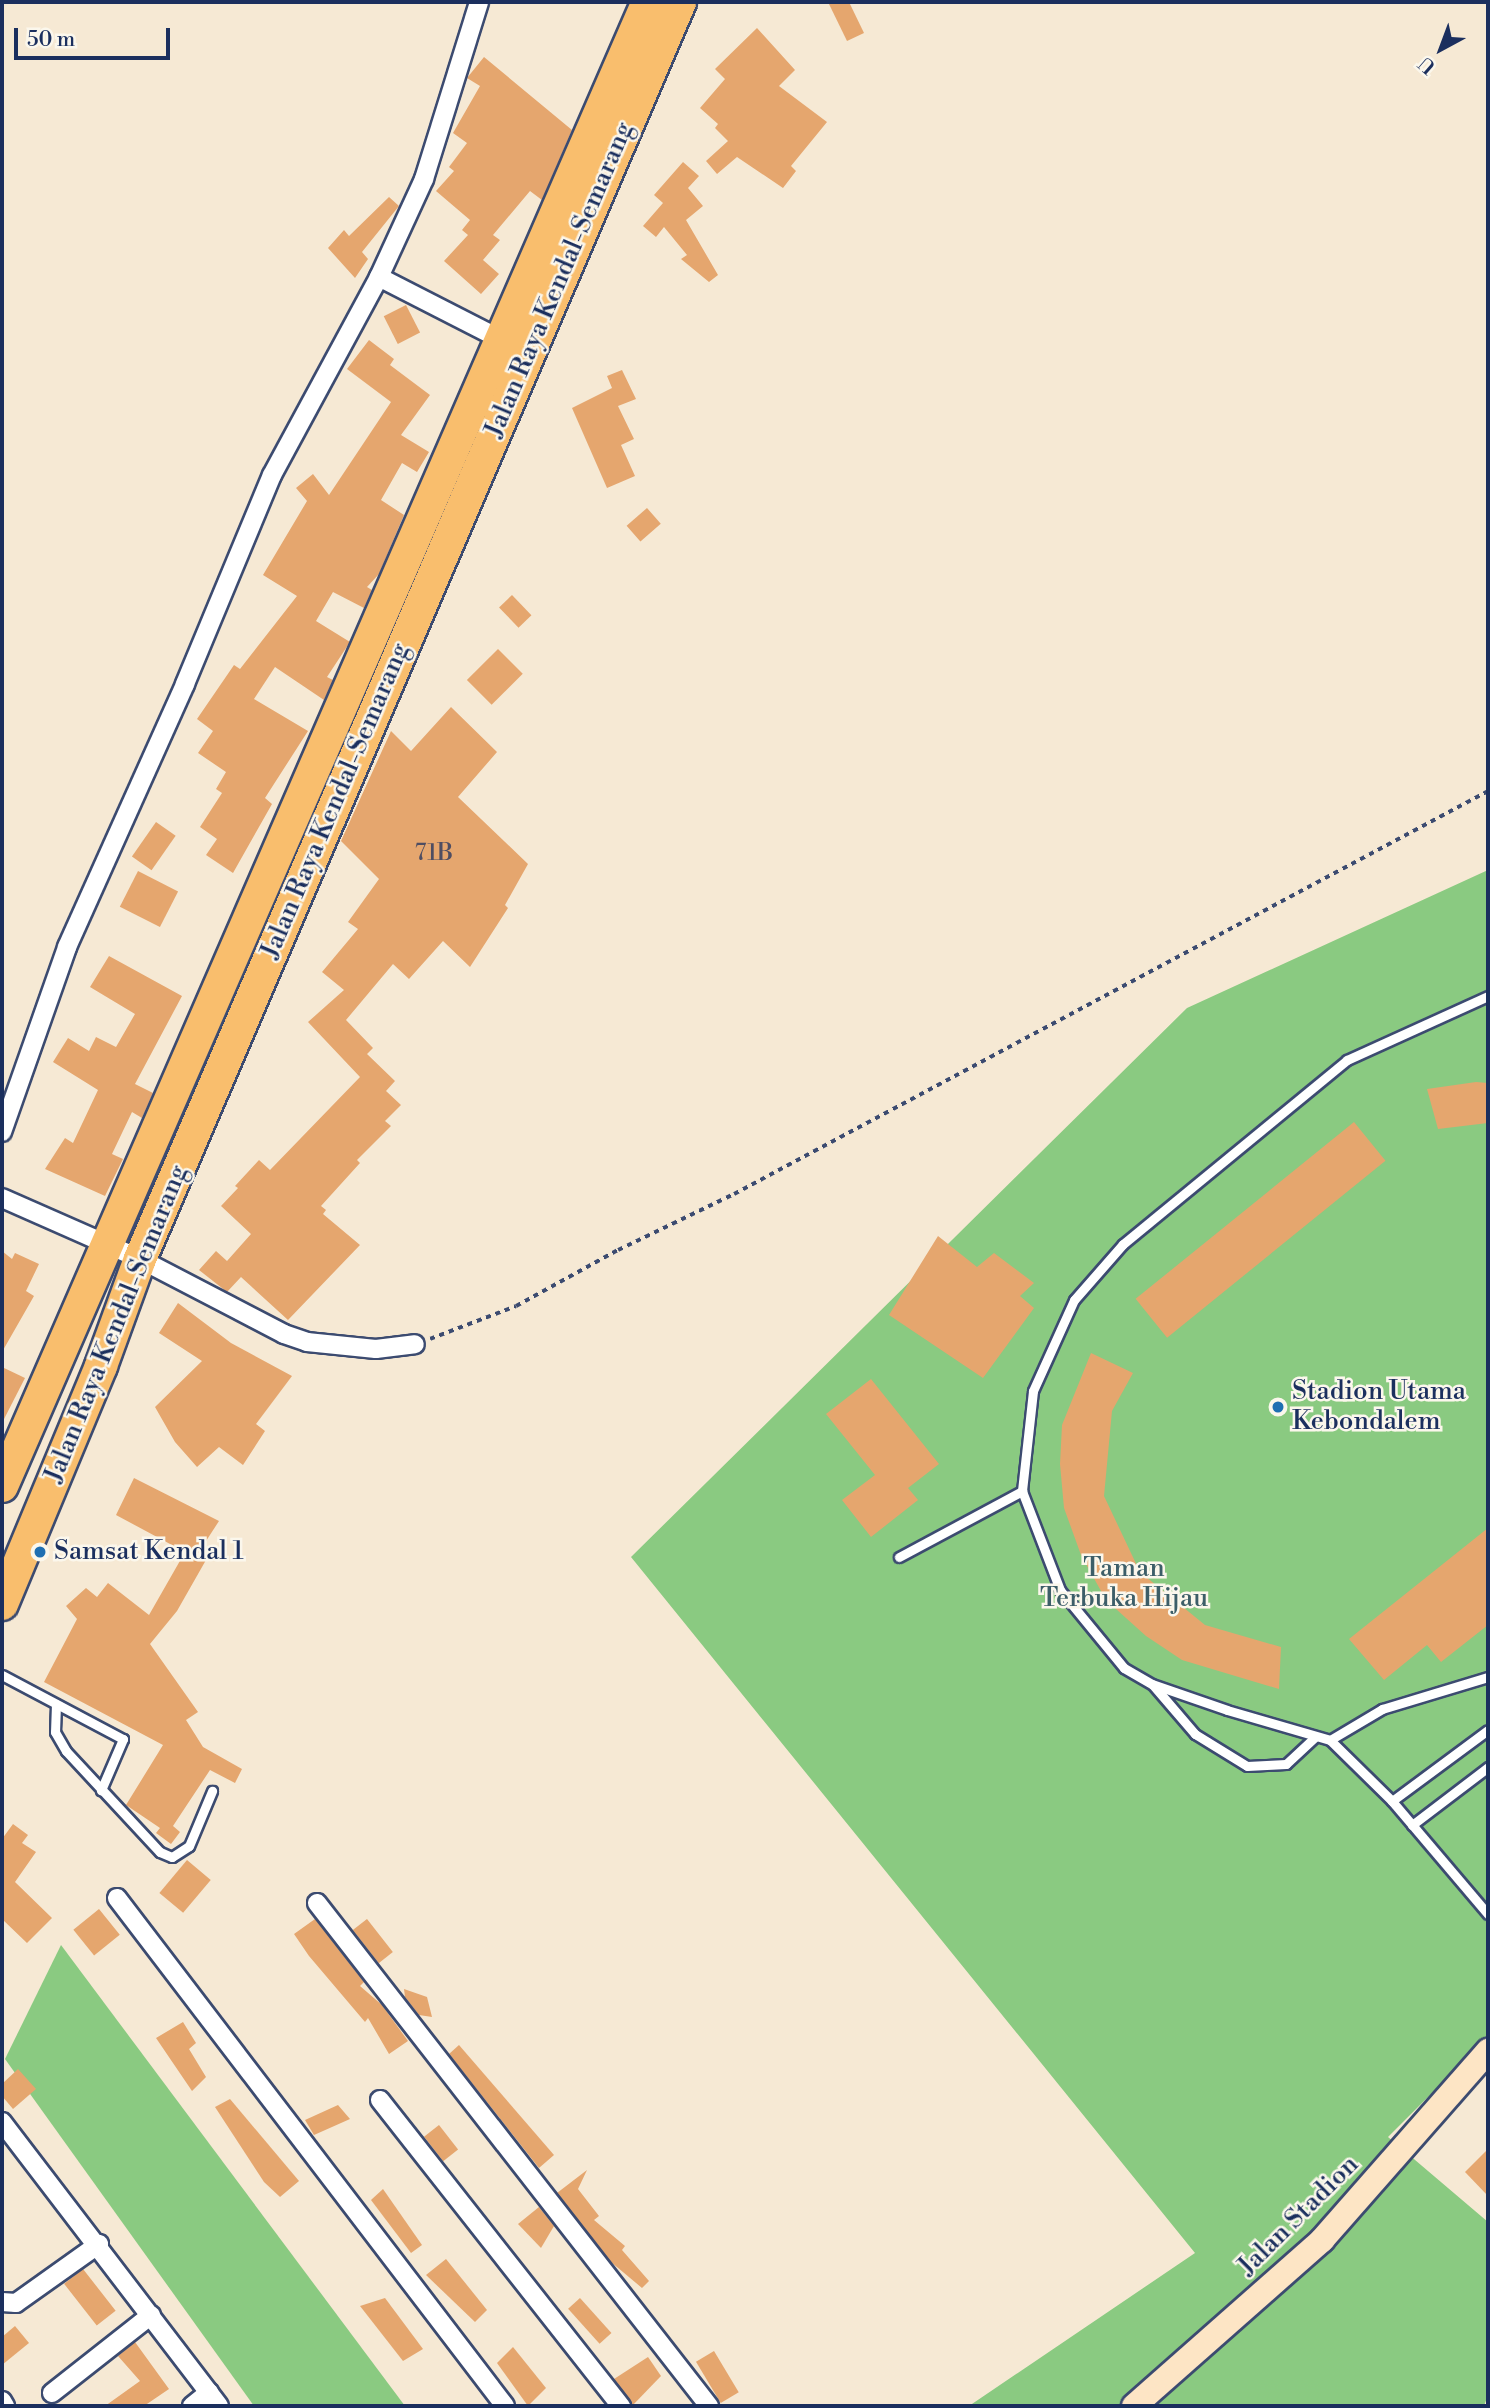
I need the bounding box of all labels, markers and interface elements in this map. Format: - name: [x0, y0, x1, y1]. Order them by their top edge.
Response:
- scale bar: [18, 14, 173, 58]
- north arrow: [1406, 14, 1476, 84]
- text: 50 m: [27, 27, 75, 53]
- text: U: [1414, 51, 1441, 79]
- street label: Jalan Raya Kendal-Semarang: [479, 118, 641, 442]
- street label: Jalan Raya Kendal-Semarang: [255, 639, 417, 963]
- house number: 71B: [415, 839, 453, 867]
- street label: Jalan Raya Kendal-Semarang: [39, 1161, 195, 1487]
- place label: Stadion Utama Kebondalem: [1292, 1376, 1466, 1438]
- marker: Stadion Utama Kebondalem: [1270, 1399, 1286, 1415]
- place label: Samsat Kendal 1: [54, 1536, 244, 1568]
- marker: Samsat Kendal 1: [32, 1544, 48, 1560]
- park label: Taman Terbuka Hijau: [1040, 1553, 1208, 1614]
- street label: Jalan Stadion: [1232, 2149, 1366, 2283]

